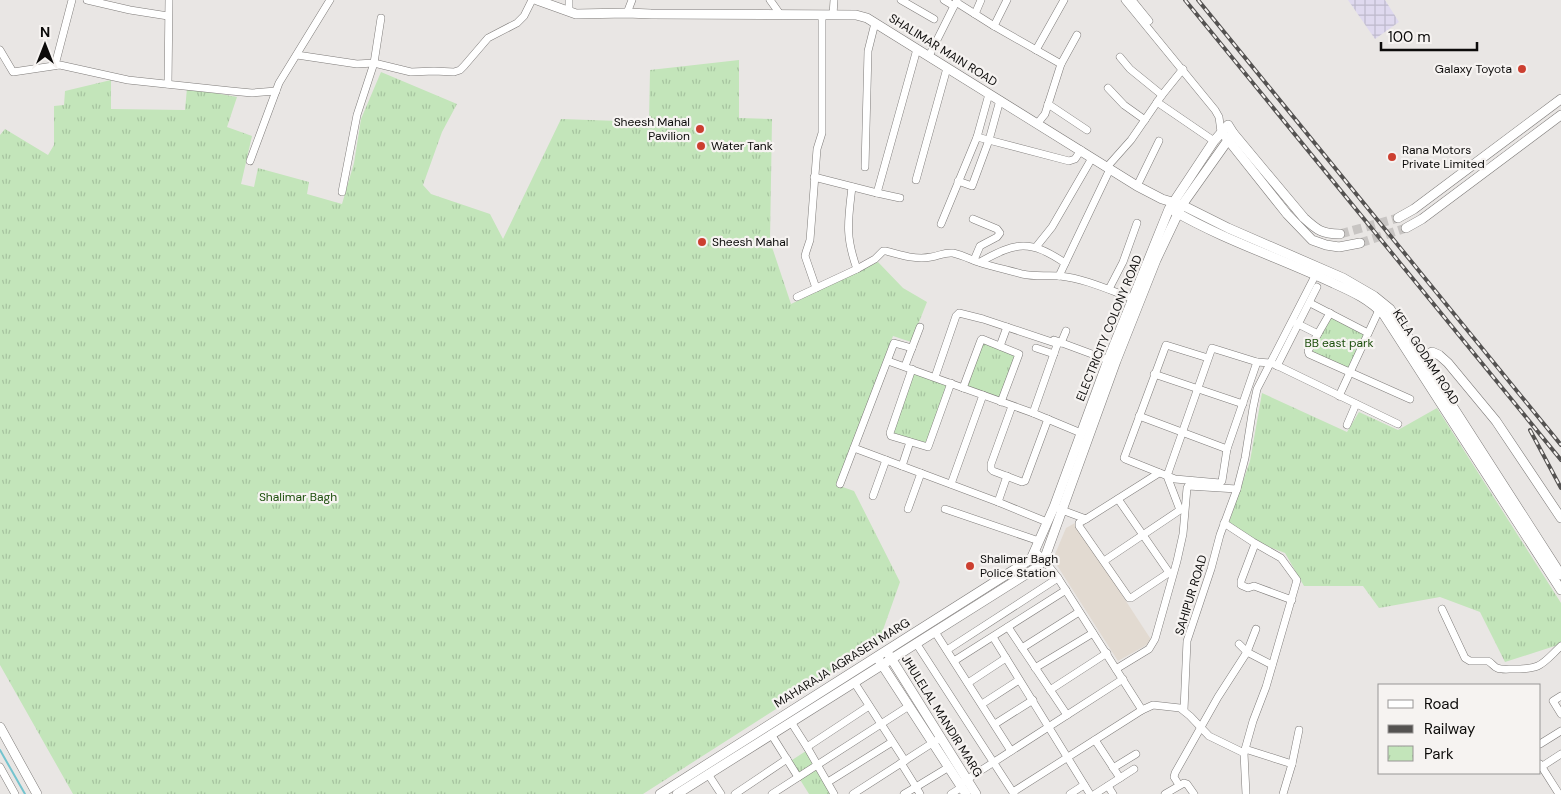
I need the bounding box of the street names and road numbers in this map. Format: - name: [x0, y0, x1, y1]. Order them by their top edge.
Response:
- street label: SHALIMAR MAIN ROAD: [886, 10, 1000, 90]
- street label: ELECTRICITY COLONY ROAD: [1072, 252, 1146, 404]
- street label: KELA GODAM ROAD: [1389, 306, 1463, 408]
- street label: SAHIPUR ROAD: [1171, 553, 1211, 637]
- street label: MAHARAJA AGRASEN MARG: [771, 615, 913, 711]
- street label: JHULELAL MANDIR MARG: [898, 652, 986, 780]

